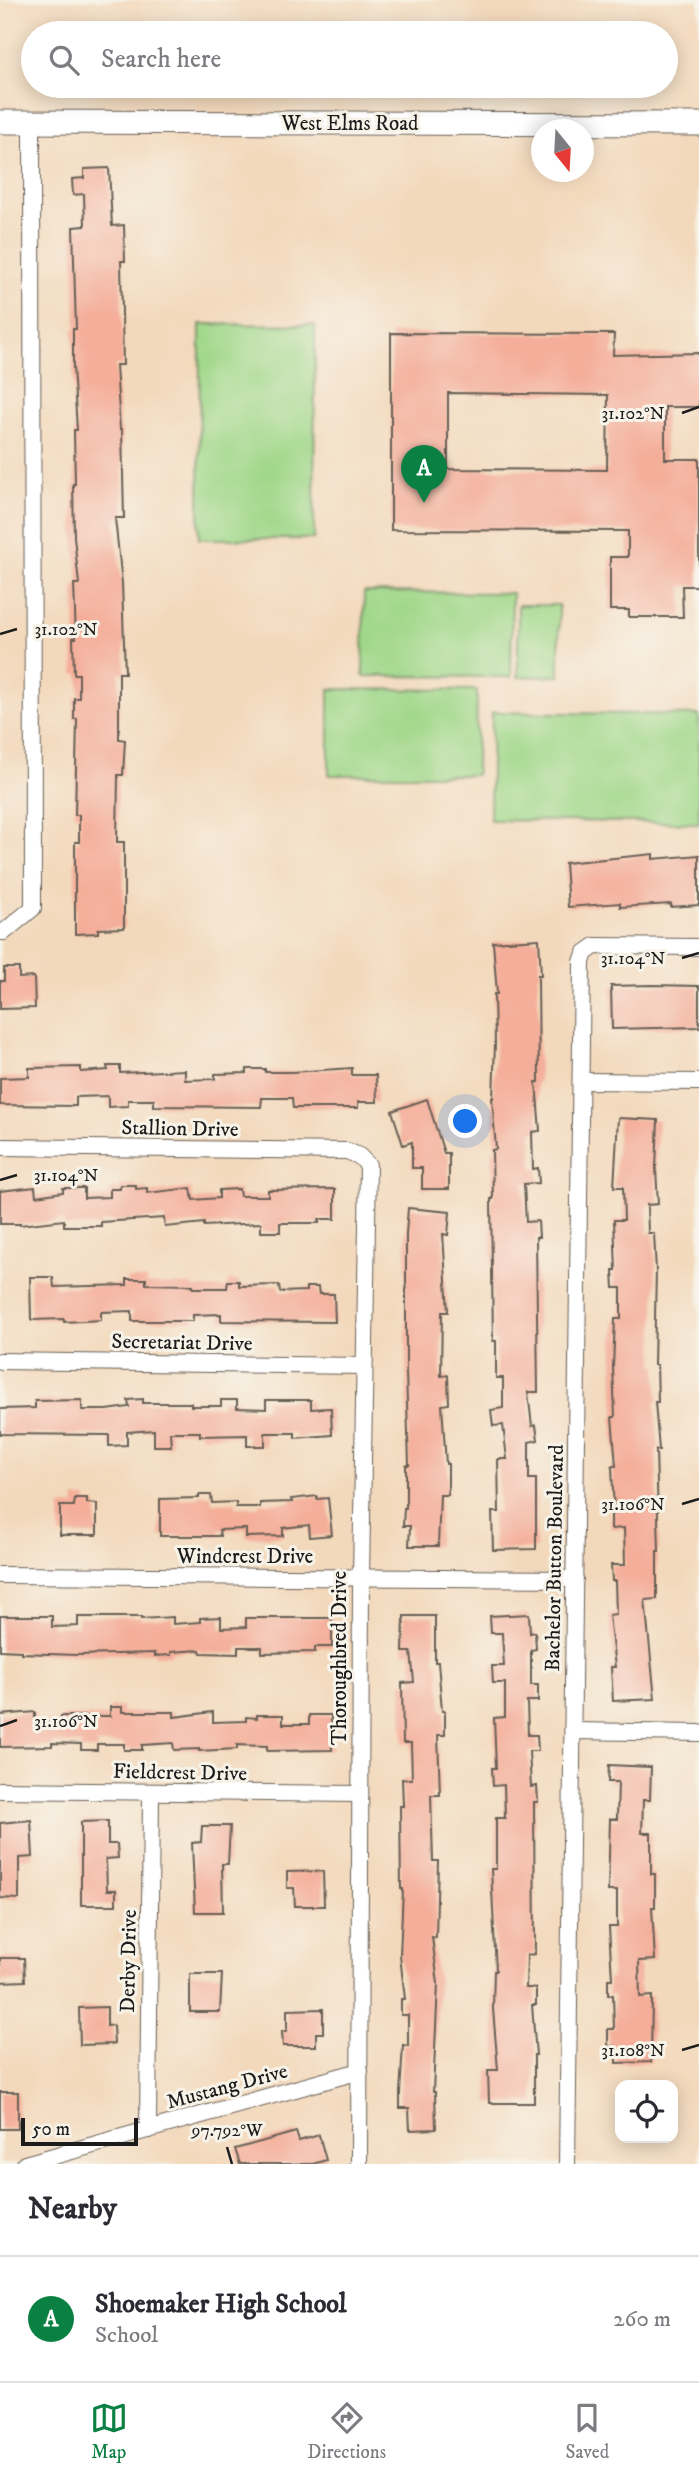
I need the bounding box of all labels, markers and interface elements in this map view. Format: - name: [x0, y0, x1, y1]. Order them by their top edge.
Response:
- search box: [21, 21, 678, 98]
- icon: search: [45, 41, 83, 79]
- text: Search here: [101, 43, 221, 76]
- street label: West Elms Road: [280, 111, 419, 137]
- north arrow: [531, 119, 594, 182]
- text: 31.102°N: [601, 403, 665, 425]
- pin: A: [401, 445, 447, 503]
- text: 31.102°N: [34, 619, 98, 641]
- text: 31.104°N: [601, 948, 666, 970]
- your location: [448, 1104, 482, 1138]
- street label: Stallion Drive: [121, 1115, 239, 1143]
- text: 31.104°N: [34, 1165, 99, 1187]
- street label: Secretariat Drive: [111, 1329, 253, 1357]
- street label: Bachelor Button Boulevard: [540, 1444, 570, 1672]
- text: 31.106°N: [601, 1494, 665, 1516]
- street label: Windcrest Drive: [176, 1544, 314, 1570]
- street label: Thoroughbred Drive: [327, 1571, 353, 1745]
- text: 31.106°N: [34, 1711, 98, 1733]
- street label: Fieldcrest Drive: [113, 1759, 248, 1787]
- street label: Derby Drive: [115, 1909, 143, 2013]
- text: 31.108°N: [601, 2040, 665, 2062]
- street label: Mustang Drive: [164, 2058, 291, 2116]
- map controls: [615, 2080, 678, 2143]
- button: locate: [615, 2080, 678, 2143]
- scale bar: [21, 2115, 138, 2147]
- text: 50 m: [32, 2118, 70, 2141]
- text: 97.792°W: [190, 2120, 263, 2142]
- text: Nearby: [28, 2191, 117, 2228]
- text: Shoemaker High School: [95, 2288, 347, 2321]
- text: A: [44, 2305, 58, 2334]
- text: 260 m: [613, 2305, 671, 2334]
- text: School: [95, 2321, 158, 2350]
- tab: Map: [90, 2399, 128, 2464]
- tab: Directions: [307, 2399, 386, 2464]
- tab: Saved: [566, 2399, 609, 2464]

